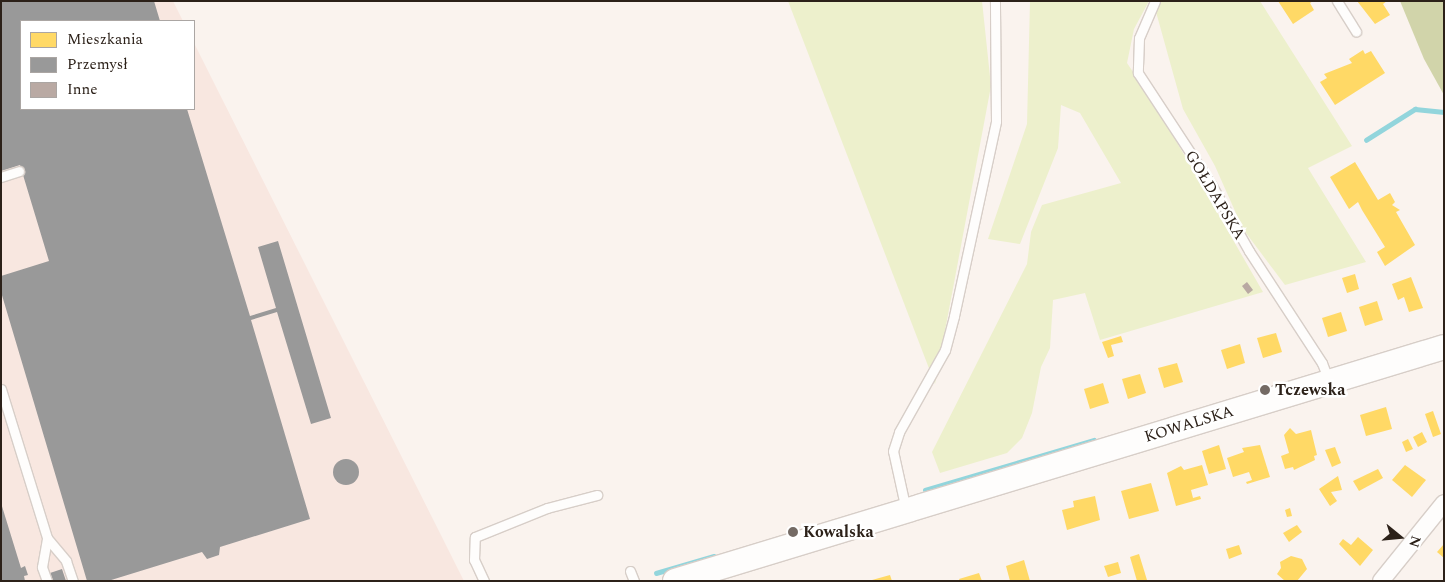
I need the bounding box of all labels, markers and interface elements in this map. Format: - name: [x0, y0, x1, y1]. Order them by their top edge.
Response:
- legend: [20, 20, 195, 110]
- text: Mieszkania: [67, 28, 143, 51]
- text: Przemysł: [67, 53, 128, 76]
- text: Inne: [67, 78, 98, 101]
- street label: GOŁDAPSKA: [1181, 147, 1249, 243]
- place label: Tczewska: [1275, 380, 1345, 400]
- marker: Tczewska: [1259, 384, 1271, 396]
- street label: KOWALSKA: [1142, 401, 1236, 447]
- north arrow: [1375, 512, 1425, 562]
- place label: Kowalska: [803, 522, 874, 542]
- marker: Kowalska: [787, 526, 799, 538]
- text: N: [1403, 533, 1427, 550]

